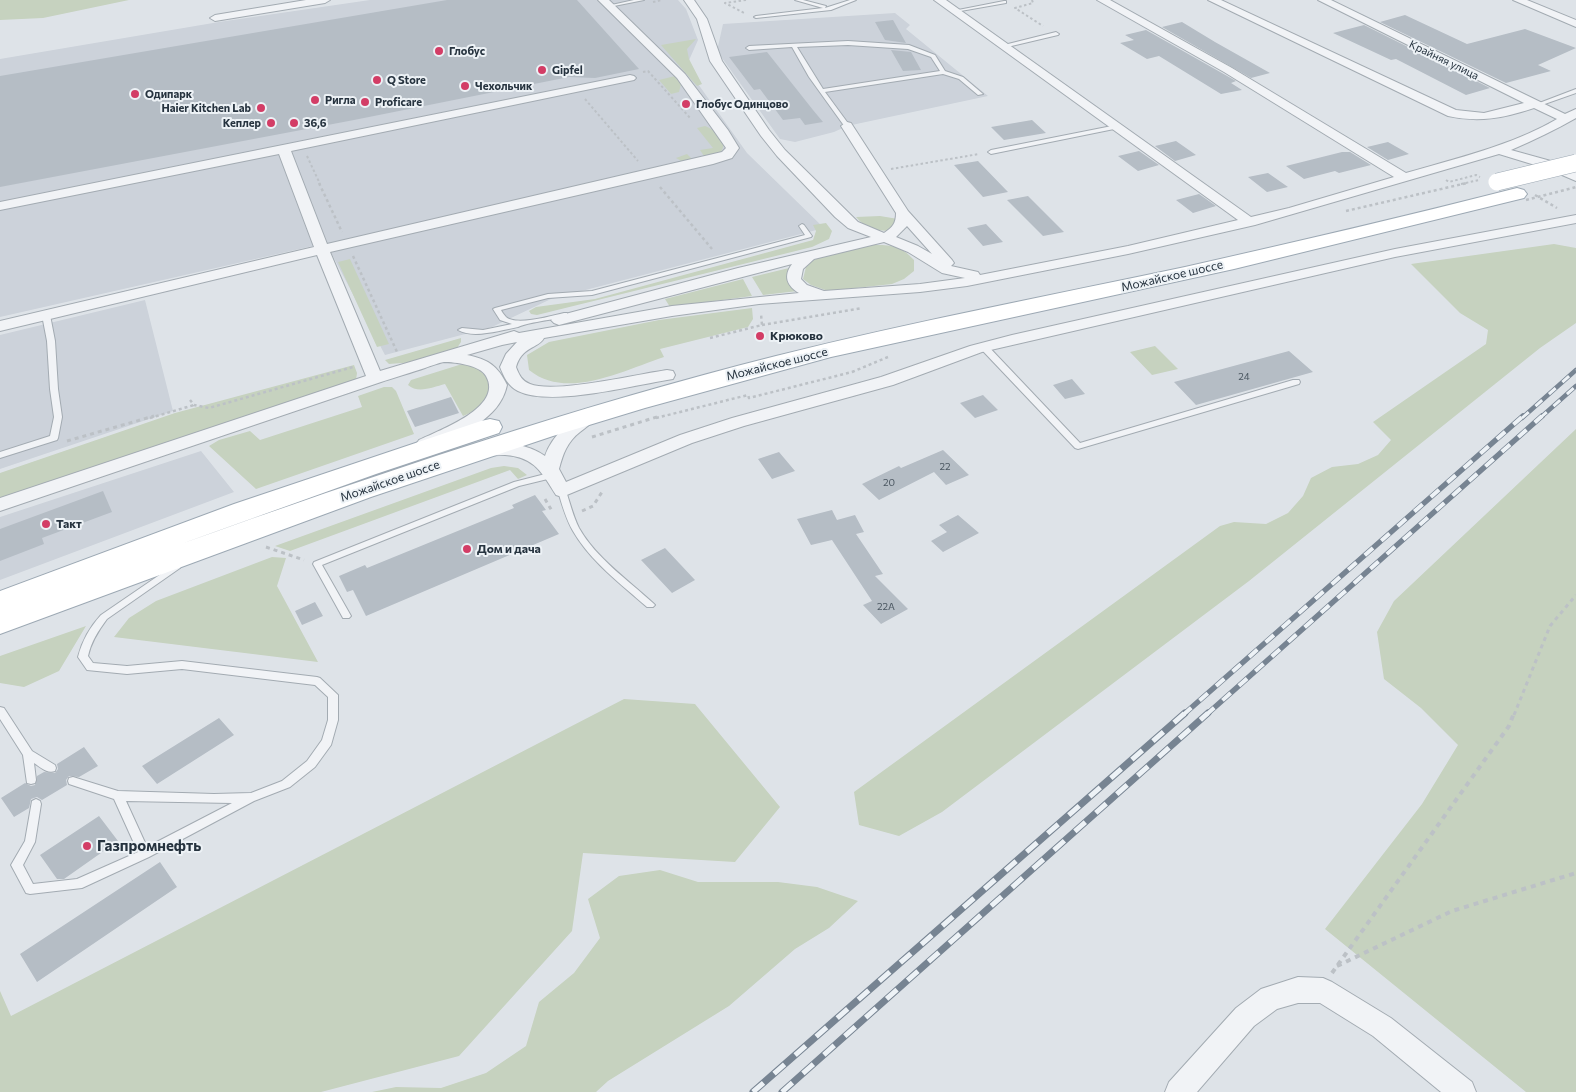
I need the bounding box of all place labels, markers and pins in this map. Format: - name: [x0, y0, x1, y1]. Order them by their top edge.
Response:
- place label: Глобус: [449, 44, 485, 58]
- marker: Глобус: [433, 45, 445, 57]
- place label: Gipfel: [552, 63, 583, 77]
- marker: Gipfel: [536, 64, 548, 76]
- place label: Q Store: [387, 73, 426, 87]
- marker: Q Store: [371, 74, 383, 86]
- place label: Чехольчик: [475, 79, 532, 93]
- marker: Чехольчик: [459, 80, 471, 92]
- place label: Одипарк: [145, 87, 192, 101]
- marker: Одипарк: [129, 88, 141, 100]
- place label: Ригла: [325, 93, 355, 107]
- marker: Ригла: [309, 94, 321, 106]
- place label: Proficare: [375, 95, 422, 109]
- marker: Proficare: [359, 96, 371, 108]
- place label: Глобус Одинцово: [696, 97, 788, 111]
- marker: Глобус Одинцово: [680, 98, 692, 110]
- place label: Haier Kitchen Lab: [161, 101, 251, 115]
- marker: Haier Kitchen Lab: [255, 102, 267, 114]
- place label: Кеплер: [223, 116, 261, 130]
- place label: 36,6: [304, 116, 326, 130]
- marker: Кеплер: [265, 117, 277, 129]
- marker: 36,6: [288, 117, 300, 129]
- place label: Крюково: [770, 329, 823, 343]
- marker: Крюково: [754, 330, 766, 342]
- place label: Такт: [56, 517, 82, 531]
- marker: Такт: [40, 518, 52, 530]
- place label: Дом и дача: [477, 542, 541, 556]
- marker: Дом и дача: [461, 543, 473, 555]
- place label: Газпромнефть: [97, 837, 201, 855]
- marker: Газпромнефть: [81, 840, 93, 852]

